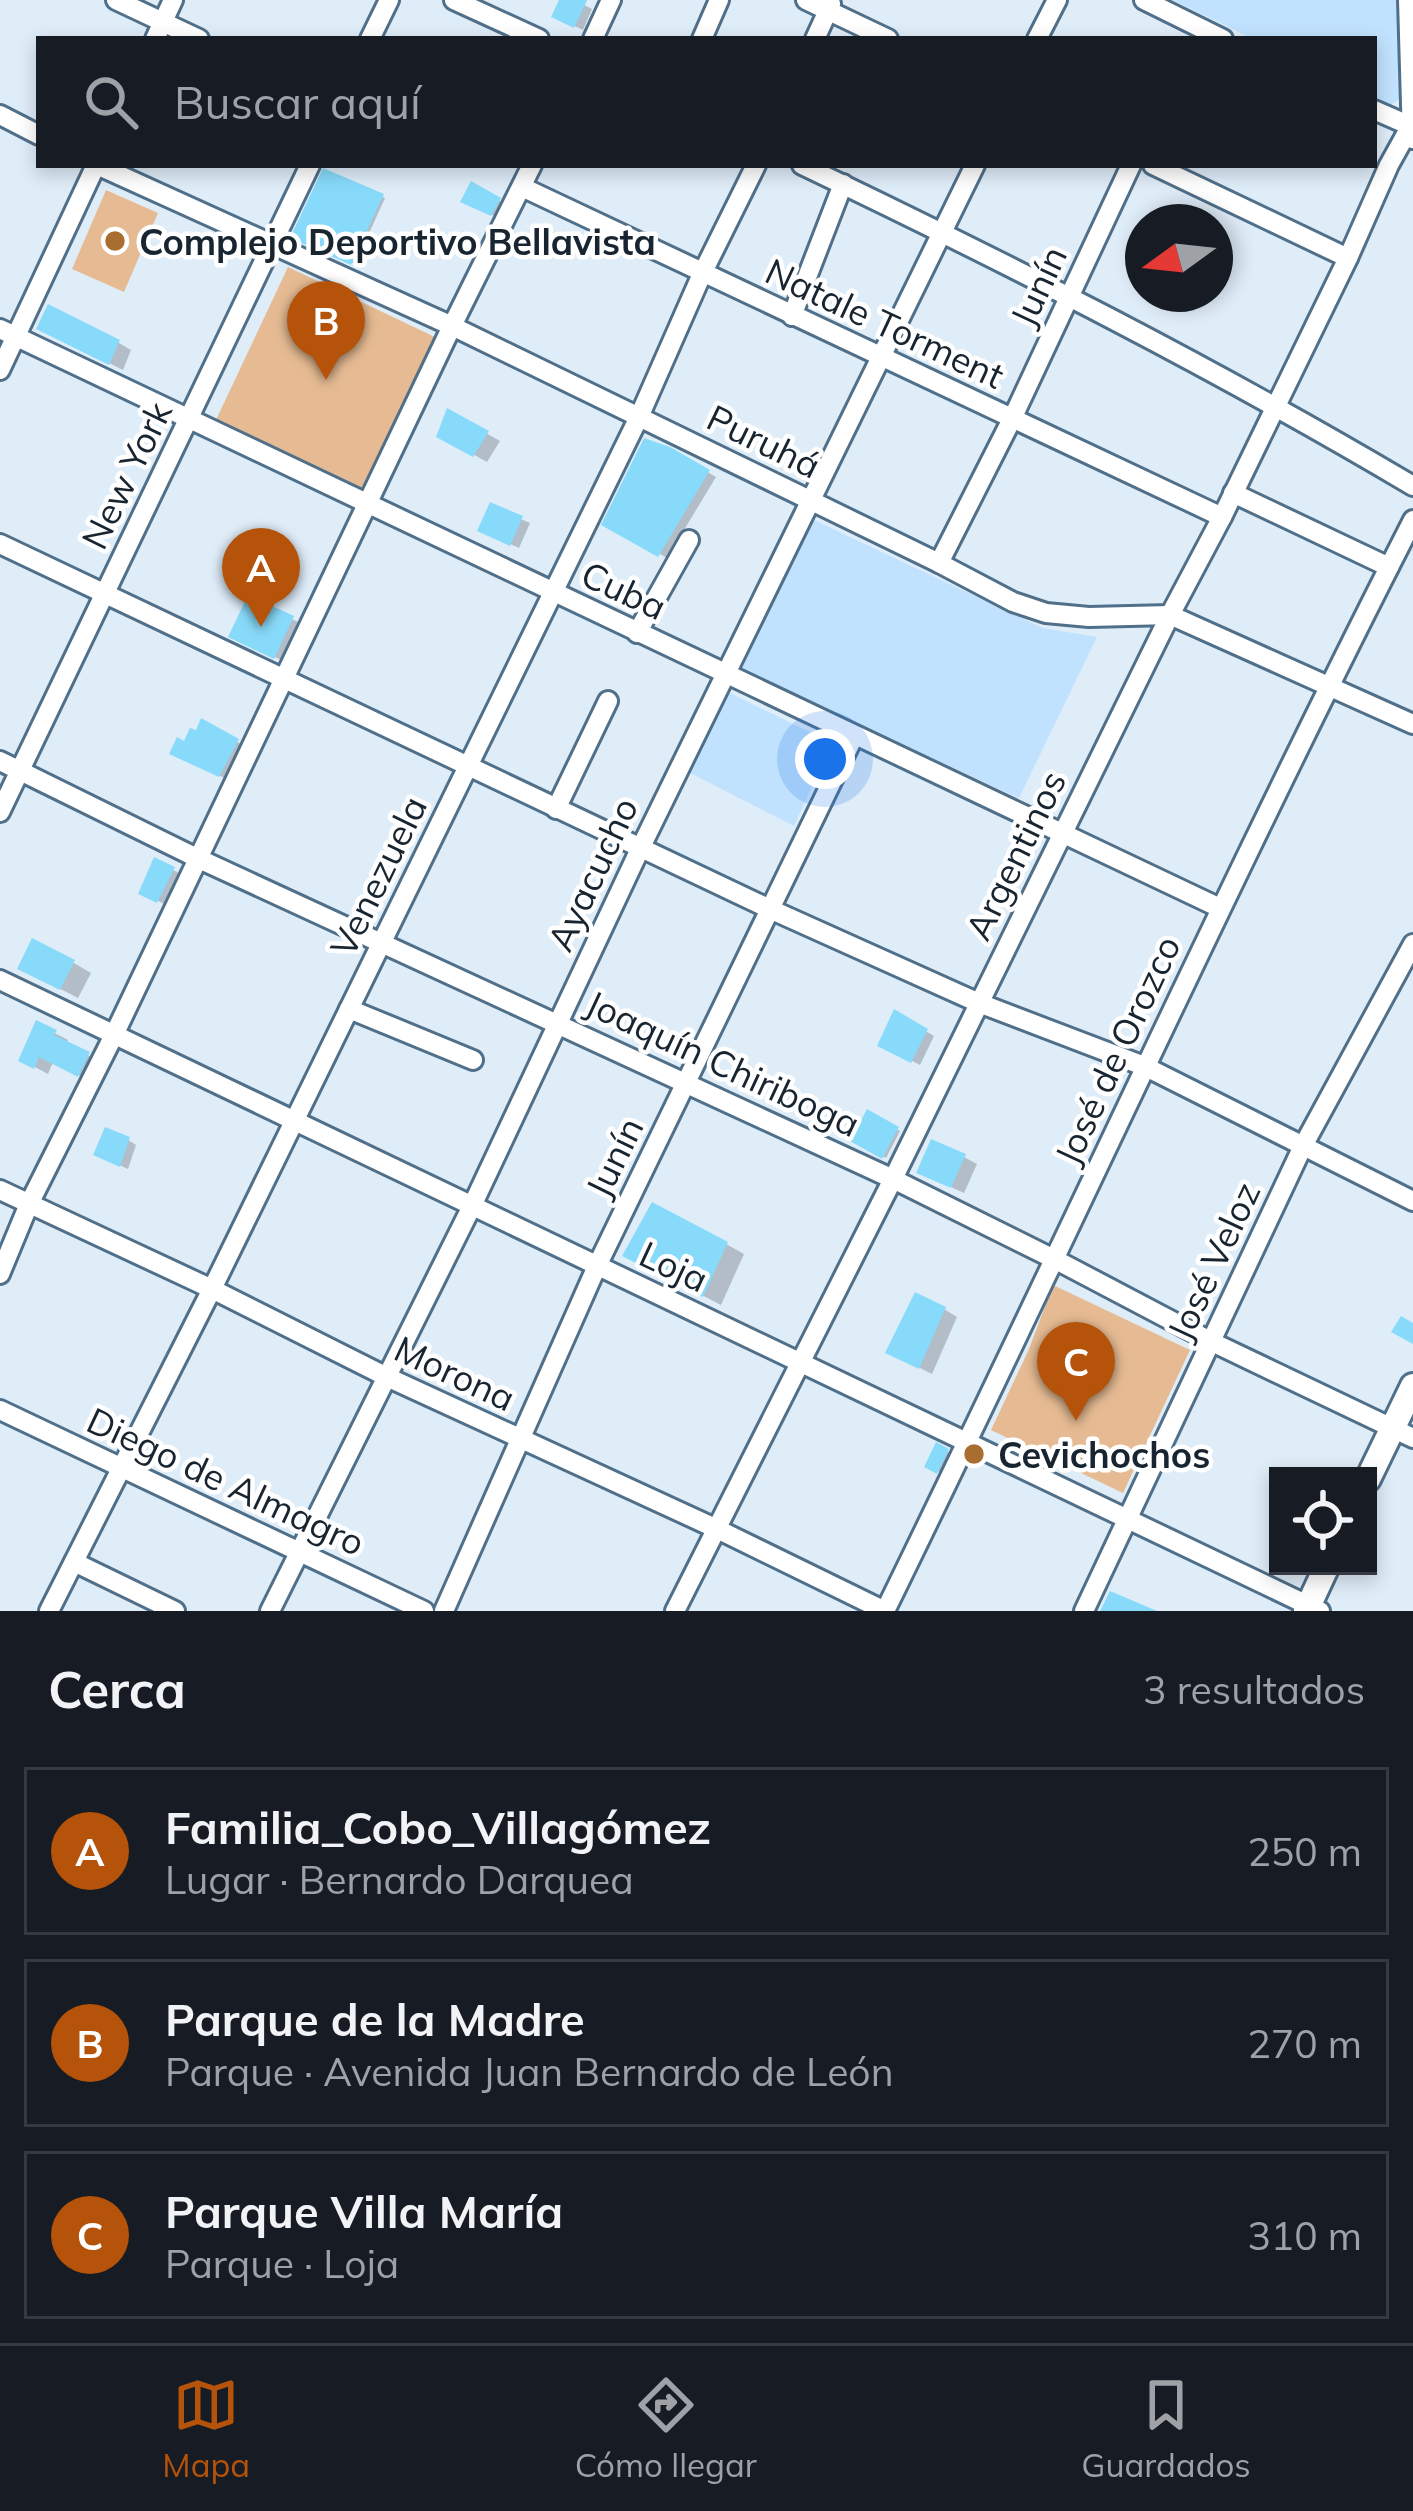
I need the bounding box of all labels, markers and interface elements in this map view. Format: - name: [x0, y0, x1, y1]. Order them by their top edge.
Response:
- search box: [36, 36, 1377, 168]
- icon: search: [78, 69, 144, 135]
- text: Buscar aquí: [174, 74, 421, 130]
- north arrow: [1125, 204, 1233, 312]
- place label: Complejo Deportivo Bellavista: [139, 219, 656, 264]
- marker: Complejo Deportivo Bellavista: [102, 228, 128, 254]
- street label: Junín: [1000, 239, 1076, 333]
- street label: Natale Torment: [759, 248, 1011, 398]
- pin: B: [287, 281, 365, 380]
- street label: New York: [71, 394, 181, 556]
- street label: Puruhá: [700, 394, 828, 488]
- pin: A: [222, 528, 300, 627]
- street label: Cuba: [575, 551, 673, 629]
- your location: [795, 729, 855, 789]
- street label: Argentinos: [955, 763, 1075, 947]
- street label: Venezuela: [320, 789, 436, 963]
- street label: Ayacucho: [537, 790, 647, 958]
- street label: José de Orozco: [1044, 929, 1190, 1171]
- street label: Joaquín Chiriboga: [579, 980, 867, 1146]
- street label: Junín: [575, 1110, 653, 1204]
- street label: José Veloz: [1157, 1175, 1269, 1347]
- street label: Loja: [633, 1231, 715, 1301]
- pin: C: [1037, 1322, 1115, 1421]
- street label: Morona: [388, 1326, 522, 1420]
- street label: Diego de Almagro: [80, 1397, 372, 1565]
- place label: Cevichochos: [998, 1432, 1210, 1477]
- marker: Cevichochos: [961, 1441, 987, 1467]
- map controls: [1269, 1467, 1377, 1575]
- button: locate: [1269, 1467, 1377, 1575]
- text: Cerca: [48, 1657, 186, 1721]
- text: 3 resultados: [1143, 1665, 1365, 1714]
- text: Familia_Cobo_Villagómez: [165, 1799, 711, 1855]
- text: A: [75, 1827, 105, 1876]
- text: 250 m: [1247, 1827, 1362, 1876]
- text: Lugar · Bernardo Darquea: [165, 1855, 634, 1904]
- text: Parque de la Madre: [165, 1991, 585, 2047]
- text: B: [77, 2019, 103, 2068]
- text: 270 m: [1247, 2019, 1362, 2068]
- text: Parque · Avenida Juan Bernardo de León: [165, 2047, 894, 2096]
- text: Parque Villa María: [165, 2183, 563, 2239]
- text: C: [77, 2211, 103, 2260]
- text: 310 m: [1247, 2211, 1362, 2260]
- text: Parque · Loja: [165, 2239, 399, 2288]
- tab: Mapa: [162, 2372, 250, 2485]
- tab: Cómo llegar: [575, 2372, 757, 2485]
- tab: Guardados: [1081, 2372, 1251, 2485]

